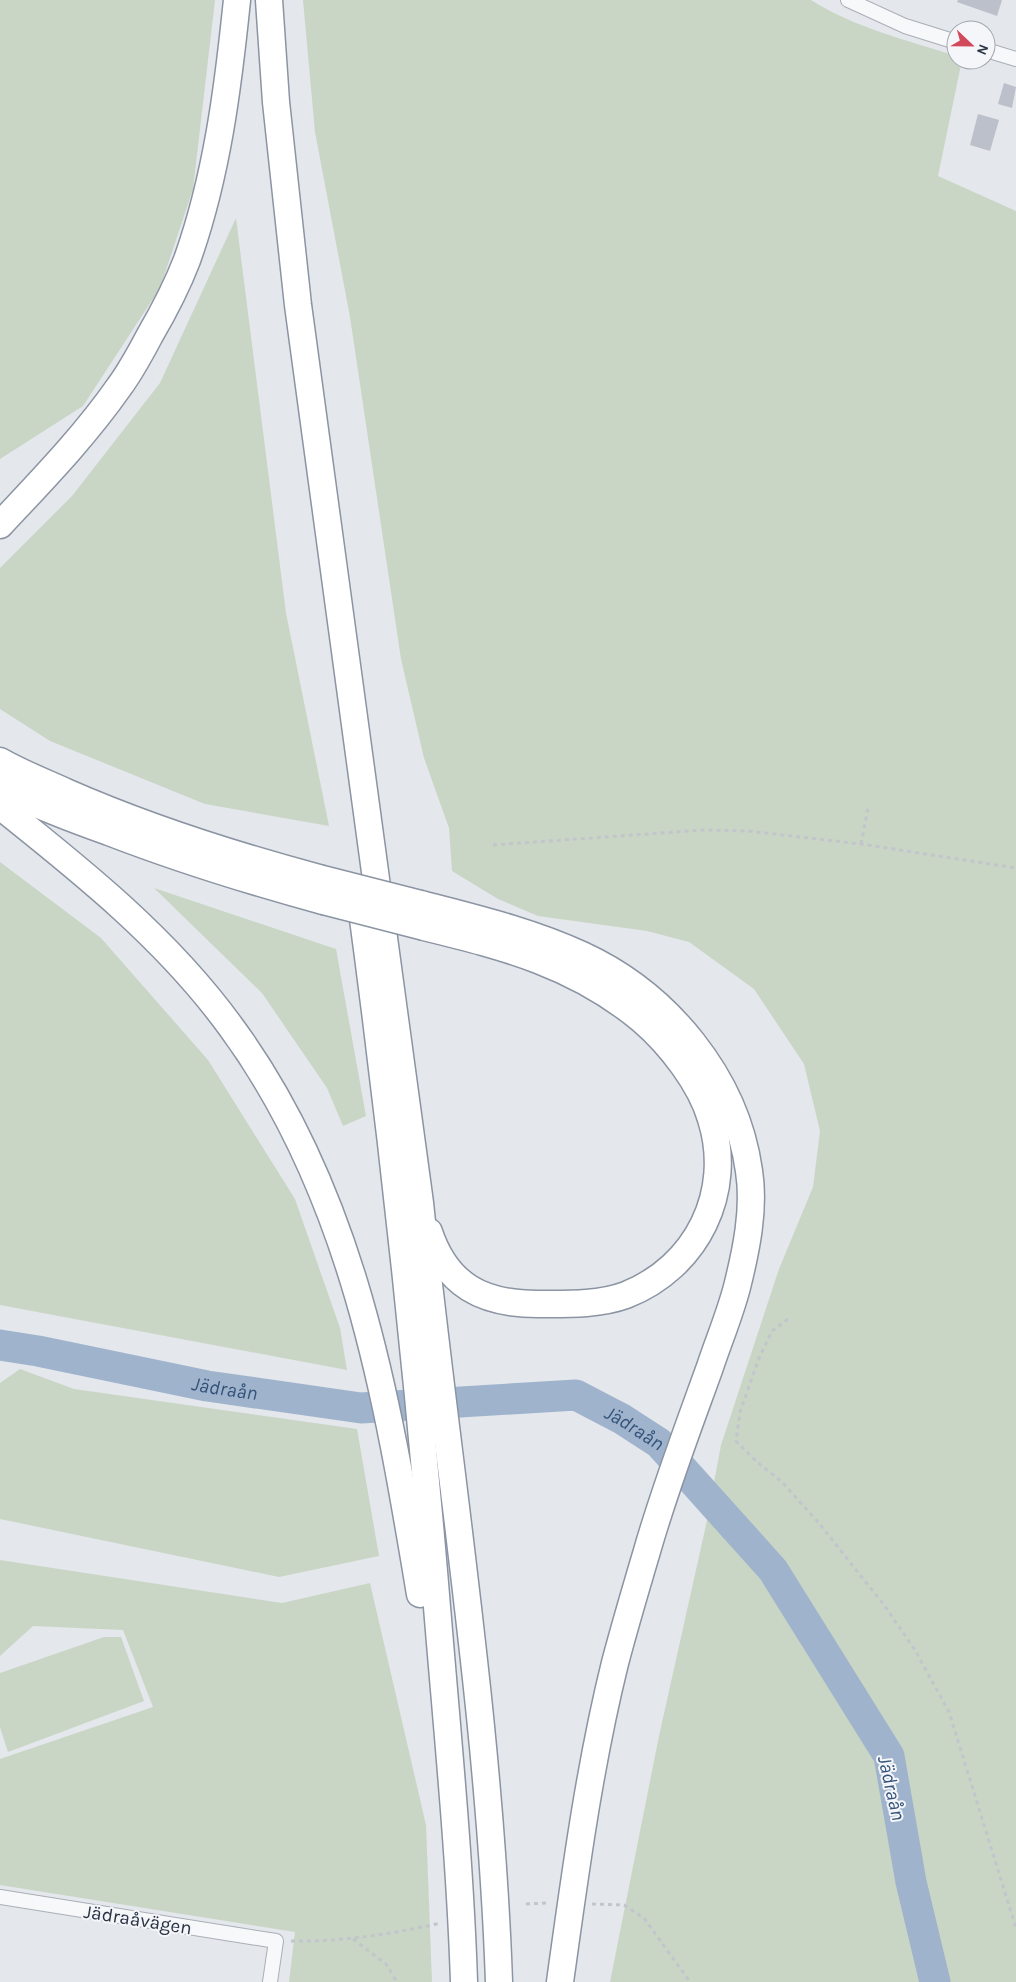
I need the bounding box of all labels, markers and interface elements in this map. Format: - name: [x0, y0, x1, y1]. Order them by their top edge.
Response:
- north arrow: [946, 20, 996, 70]
- text: N: [973, 42, 992, 58]
- water label: Jädraån: [190, 1372, 259, 1405]
- water label: Jädraån: [601, 1401, 668, 1455]
- water label: Jädraån: [873, 1753, 910, 1823]
- street label: Jädraåvägen: [82, 1901, 193, 1939]

